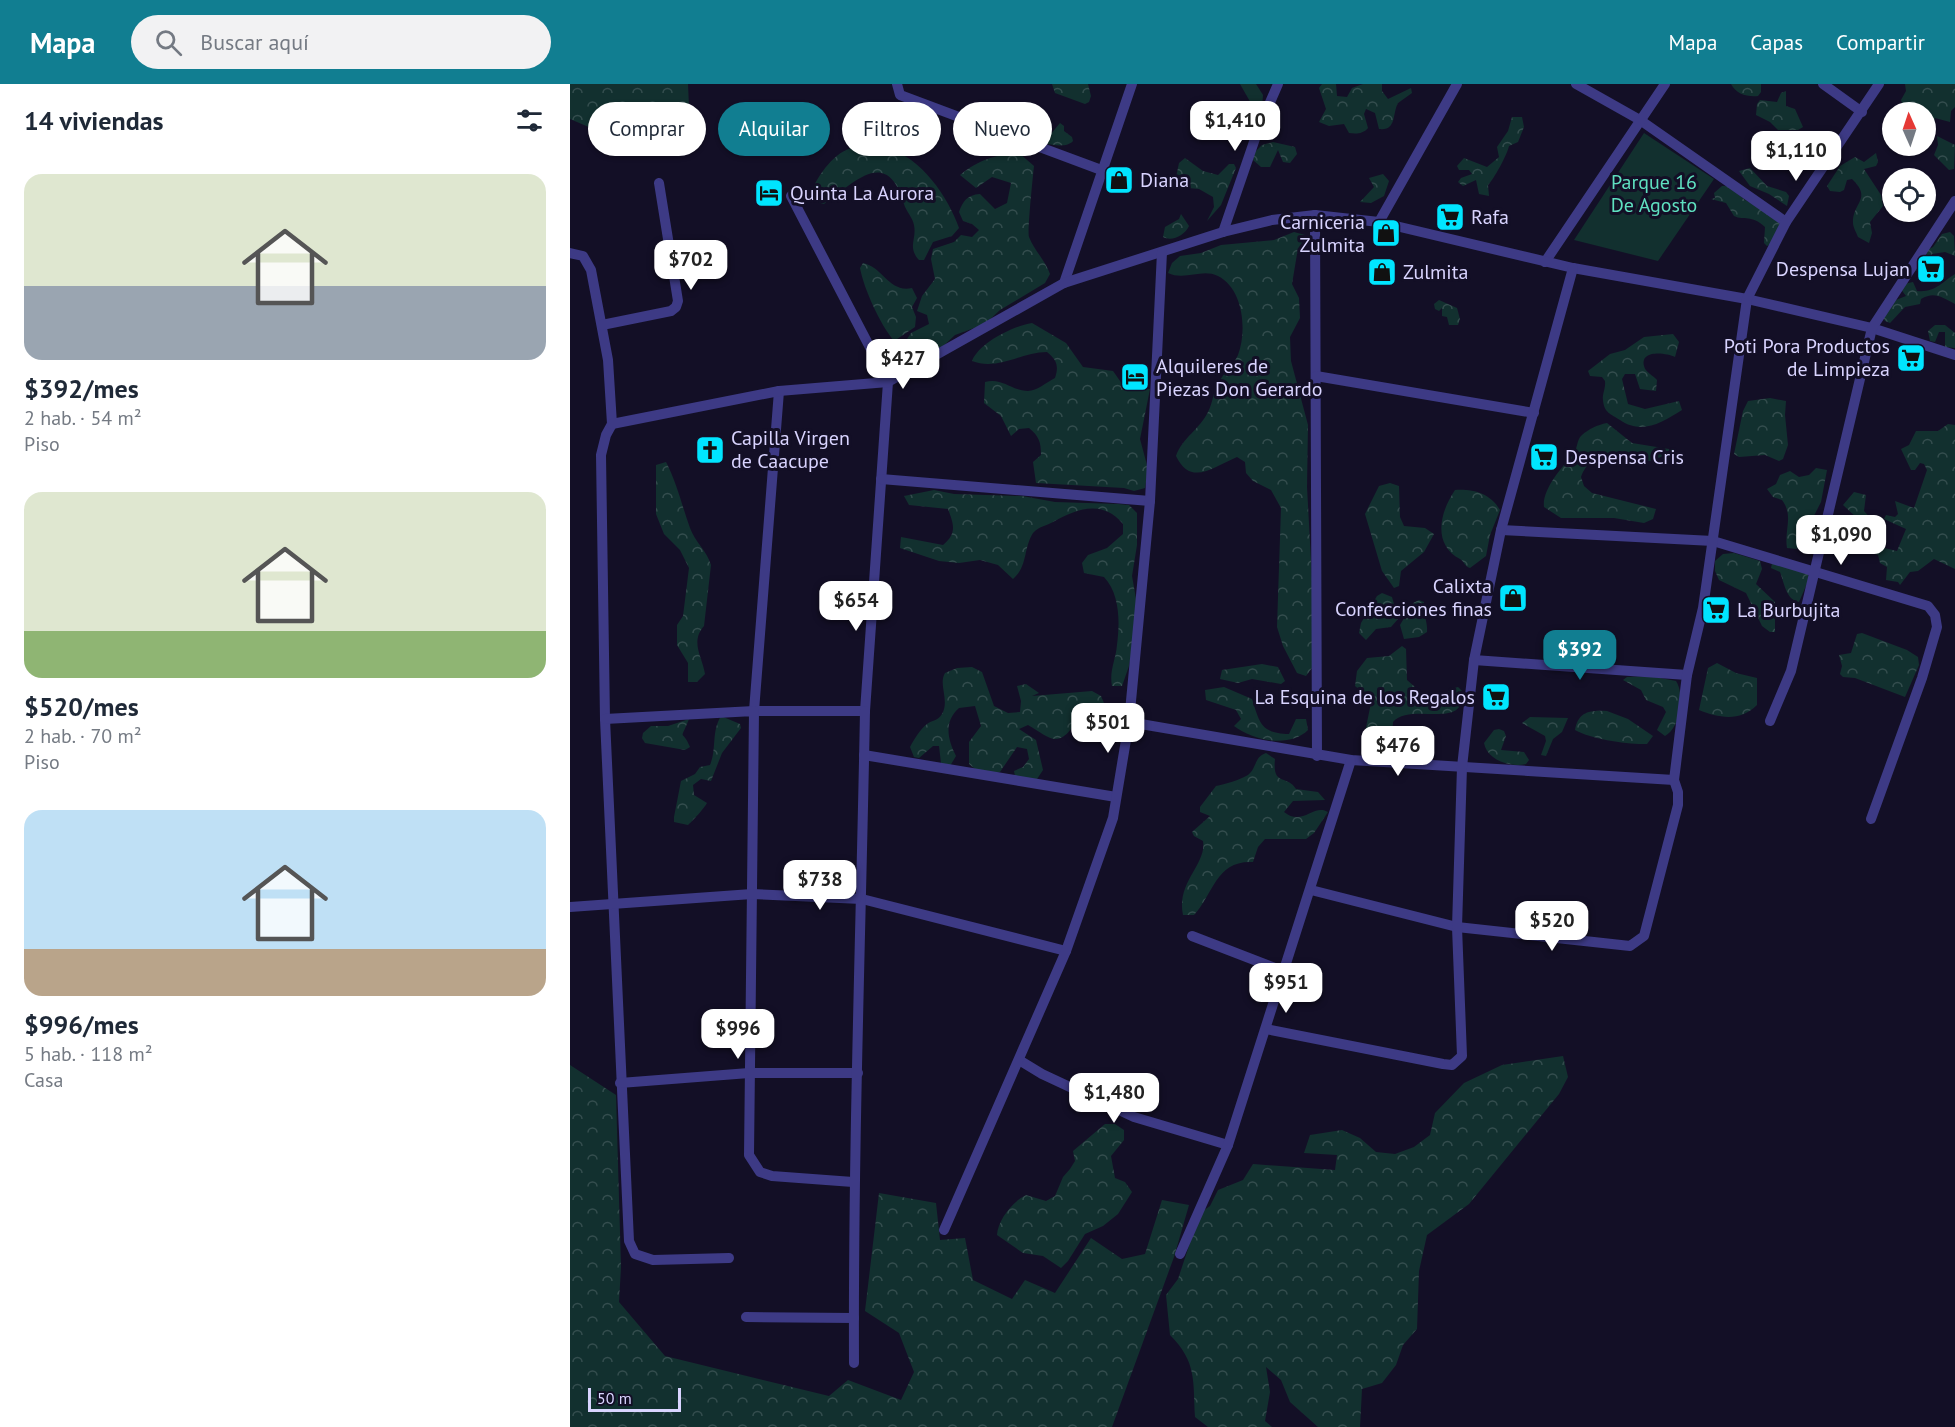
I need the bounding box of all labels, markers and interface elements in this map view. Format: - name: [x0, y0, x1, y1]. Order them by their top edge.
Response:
- search box: [131, 15, 551, 69]
- text: Mapa: [30, 24, 95, 61]
- icon: search: [152, 26, 185, 59]
- text: Buscar aquí: [200, 28, 309, 56]
- text: Mapa: [1669, 29, 1717, 56]
- text: Capas: [1750, 29, 1803, 56]
- text: Compartir: [1836, 29, 1925, 56]
- pin: $1,410: [1186, 101, 1284, 152]
- chip: Comprar: [588, 102, 706, 156]
- chip: Alquilar: [718, 102, 830, 156]
- chip: Filtros: [842, 102, 941, 156]
- chip: Nuevo: [953, 102, 1052, 156]
- north arrow: [1882, 102, 1936, 156]
- map controls: [1882, 102, 1936, 222]
- text: 14 viviendas: [24, 104, 164, 137]
- icon: filters: [513, 104, 546, 137]
- text: $1,410: [1204, 107, 1266, 133]
- pin: $1,110: [1747, 131, 1845, 182]
- text: $1,110: [1765, 137, 1827, 163]
- shop icon: Diana: [1103, 164, 1135, 196]
- place label: Diana: [1140, 167, 1189, 193]
- button: locate: [1882, 168, 1936, 222]
- park label: Parque 16 De Agosto: [1611, 169, 1697, 218]
- hotel icon: Quinta La Aurora: [753, 177, 785, 209]
- place label: Quinta La Aurora: [790, 180, 934, 206]
- supermarket icon: Rafa: [1434, 201, 1466, 233]
- place label: Rafa: [1471, 204, 1509, 230]
- place label: Carniceria Zulmita: [1280, 209, 1365, 258]
- icon: home: [231, 213, 339, 321]
- shop icon: Carniceria Zulmita: [1370, 217, 1402, 249]
- pin: $702: [655, 240, 727, 291]
- text: $702: [668, 246, 714, 272]
- supermarket icon: Despensa Lujan: [1915, 253, 1947, 285]
- shop icon: Zulmita: [1366, 256, 1398, 288]
- place label: Despensa Lujan: [1776, 256, 1910, 282]
- place label: Zulmita: [1403, 259, 1468, 285]
- place label: Poti Pora Productos de Limpieza: [1724, 333, 1890, 382]
- pin: $427: [867, 339, 939, 390]
- supermarket icon: Poti Pora Productos de Limpieza: [1895, 342, 1927, 374]
- text: $427: [880, 345, 926, 371]
- place label: Alquileres de Piezas Don Gerardo: [1156, 353, 1323, 402]
- hotel icon: Alquileres de Piezas Don Gerardo: [1119, 361, 1151, 393]
- text: $392/mes: [24, 372, 139, 405]
- text: 2 hab. · 54 m²: [24, 405, 142, 431]
- place label: Capilla Virgen de Caacupe: [731, 425, 850, 474]
- text: Piso: [24, 431, 60, 457]
- church icon: Capilla Virgen de Caacupe: [694, 434, 726, 466]
- supermarket icon: Despensa Cris: [1528, 441, 1560, 473]
- place label: Despensa Cris: [1565, 444, 1684, 470]
- pin: $1,090: [1792, 515, 1890, 566]
- text: $1,090: [1810, 521, 1872, 547]
- icon: home: [231, 531, 339, 639]
- place label: Calixta Confecciones finas: [1335, 573, 1492, 622]
- pin: $654: [820, 581, 892, 632]
- shop icon: Calixta Confecciones finas: [1497, 582, 1529, 614]
- text: $654: [833, 587, 879, 613]
- supermarket icon: La Burbujita: [1700, 594, 1732, 626]
- place label: La Burbujita: [1737, 597, 1840, 623]
- pin: $392: [1544, 630, 1616, 681]
- text: $392: [1557, 636, 1603, 662]
- supermarket icon: La Esquina de los Regalos: [1480, 681, 1512, 713]
- place label: La Esquina de los Regalos: [1254, 684, 1475, 710]
- text: $520/mes: [24, 690, 139, 723]
- pin: $501: [1072, 703, 1144, 754]
- text: $501: [1085, 709, 1131, 735]
- text: 2 hab. · 70 m²: [24, 723, 142, 749]
- pin: $476: [1362, 726, 1434, 777]
- text: $476: [1375, 732, 1421, 758]
- text: Piso: [24, 749, 60, 775]
- icon: home: [231, 849, 339, 957]
- pin: $738: [784, 860, 856, 911]
- text: $738: [797, 866, 843, 892]
- pin: $520: [1516, 901, 1588, 952]
- text: $520: [1529, 907, 1575, 933]
- pin: $951: [1250, 963, 1322, 1014]
- text: $951: [1263, 969, 1309, 995]
- text: $996/mes: [24, 1008, 139, 1041]
- pin: $996: [702, 1009, 774, 1060]
- text: $996: [715, 1015, 761, 1041]
- text: 5 hab. · 118 m²: [24, 1041, 153, 1067]
- text: Casa: [24, 1067, 63, 1093]
- pin: $1,480: [1065, 1073, 1163, 1124]
- text: $1,480: [1083, 1079, 1145, 1105]
- scale bar: [588, 1385, 681, 1412]
- text: 50 m: [597, 1388, 632, 1408]

